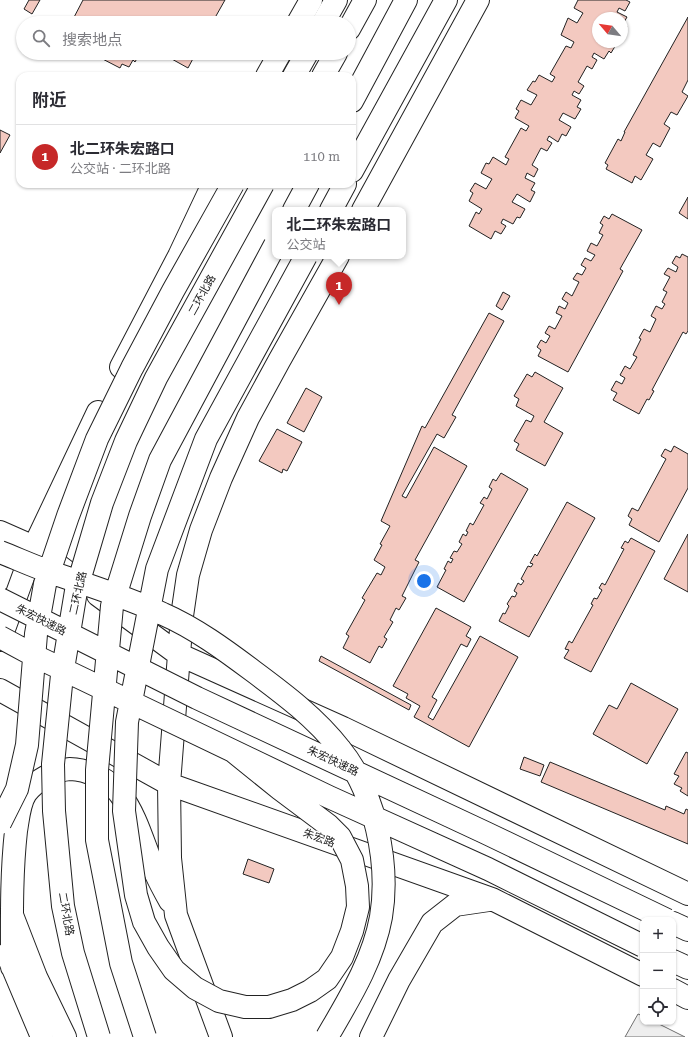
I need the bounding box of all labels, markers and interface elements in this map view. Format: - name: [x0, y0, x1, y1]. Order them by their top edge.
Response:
- north arrow: [592, 12, 628, 48]
- search box: [16, 16, 356, 60]
- icon: search: [30, 27, 52, 49]
- text: 搜索地点: [62, 31, 122, 49]
- text: 附近: [32, 90, 66, 110]
- text: 北二环朱宏路口: [70, 140, 175, 158]
- text: 1: [41, 149, 49, 164]
- text: 110 m: [303, 149, 340, 164]
- text: 公交站 · 二环北路: [70, 161, 171, 176]
- popup: [272, 207, 406, 259]
- text: 北二环朱宏路口: [286, 216, 392, 234]
- text: 公交站: [286, 237, 326, 252]
- pin: 1: [326, 272, 352, 305]
- street label: 二环北路: [186, 273, 218, 317]
- street label: 二环北路: [67, 570, 89, 616]
- your location: [414, 571, 434, 591]
- street label: 朱宏快速路: [14, 602, 68, 638]
- street label: 朱宏快速路: [305, 743, 361, 779]
- street label: 朱宏路: [301, 826, 337, 850]
- street label: 二环北路: [56, 891, 76, 937]
- map controls: [640, 917, 676, 1025]
- button: +: [640, 917, 676, 953]
- button: −: [640, 953, 676, 989]
- button: locate: [640, 989, 676, 1025]

